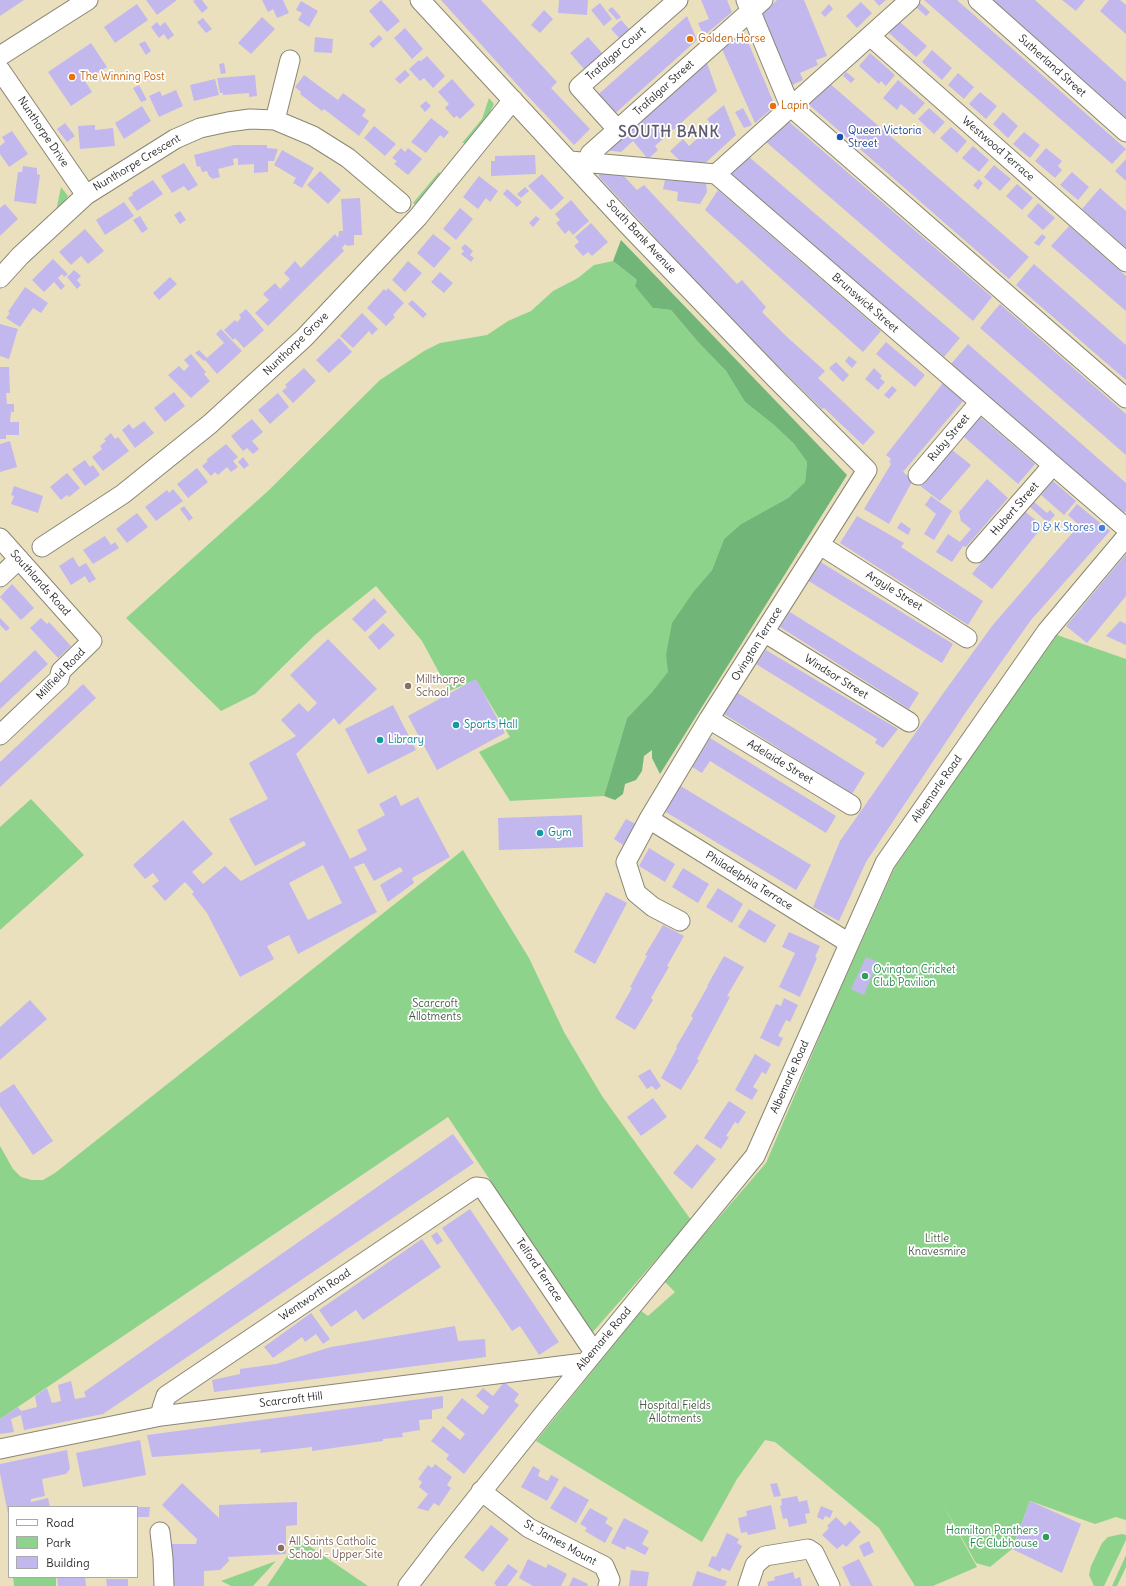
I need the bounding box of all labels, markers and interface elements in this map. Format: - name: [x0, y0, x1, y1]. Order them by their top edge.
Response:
- street label: Trafalgar Court: [583, 24, 649, 84]
- place label: Golden Horse: [698, 32, 765, 46]
- street label: Sutherland Street: [1015, 32, 1089, 100]
- marker: Golden Horse: [685, 34, 695, 44]
- street label: Trafalgar Street: [631, 57, 697, 119]
- place label: The Winning Post: [80, 70, 165, 84]
- marker: The Winning Post: [67, 72, 77, 82]
- street label: Nunthorpe Drive: [15, 94, 71, 170]
- place label: Lapin: [781, 99, 808, 113]
- marker: Lapin: [768, 101, 778, 111]
- street label: Westwood Terrace: [959, 114, 1037, 184]
- district label: SOUTH BANK: [618, 124, 720, 142]
- place label: Queen Victoria Street: [848, 124, 922, 150]
- street label: Nunthorpe Crescent: [91, 132, 183, 194]
- marker: Queen Victoria Street: [835, 132, 845, 142]
- street label: South Bank Avenue: [603, 197, 679, 277]
- street label: Brunswick Street: [829, 271, 901, 335]
- street label: Nunthorpe Grove: [261, 310, 331, 378]
- street label: Ruby Street: [925, 412, 973, 464]
- street label: Hubert Street: [988, 480, 1042, 538]
- place label: D & K Stores: [1032, 521, 1094, 535]
- marker: D & K Stores: [1097, 523, 1107, 533]
- street label: Southlands Road: [7, 547, 73, 619]
- street label: Argyle Street: [863, 568, 925, 614]
- street label: Ovington Terrace: [729, 604, 785, 684]
- street label: Millfield Road: [34, 646, 88, 702]
- street label: Windsor Street: [802, 652, 870, 702]
- place label: Millthorpe School: [416, 673, 465, 699]
- marker: Millthorpe School: [403, 681, 413, 691]
- place label: Sports Hall: [464, 718, 517, 732]
- marker: Sports Hall: [451, 720, 461, 730]
- place label: Library: [388, 733, 424, 747]
- marker: Library: [375, 735, 385, 745]
- street label: Adelaide Street: [744, 737, 816, 787]
- street label: Albemarle Road: [909, 753, 965, 825]
- place label: Gym: [548, 826, 572, 840]
- marker: Gym: [535, 828, 545, 838]
- street label: Philadelphia Terrace: [703, 849, 795, 913]
- place label: Ovington Cricket Club Pavilion: [873, 963, 956, 989]
- marker: Ovington Cricket Club Pavilion: [860, 971, 870, 981]
- park label: Scarcroft Allotments: [409, 997, 461, 1023]
- street label: Albemarle Road: [768, 1038, 812, 1116]
- park label: Little Knavesmire: [908, 1232, 966, 1258]
- street label: Telford Terrace: [513, 1236, 565, 1304]
- street label: Wentworth Road: [277, 1266, 353, 1324]
- street label: Albemarle Road: [574, 1305, 634, 1373]
- street label: Scarcroft Hill: [259, 1390, 323, 1410]
- park label: Hospital Fields Allotments: [639, 1399, 711, 1425]
- legend: [8, 1506, 138, 1578]
- text: Road: [46, 1515, 74, 1530]
- street label: St. James Mount: [521, 1518, 599, 1568]
- place label: Hamilton Panthers FC Clubhouse: [946, 1524, 1038, 1550]
- marker: Hamilton Panthers FC Clubhouse: [1041, 1532, 1051, 1542]
- text: Park: [46, 1535, 71, 1550]
- place label: All Saints Catholic School - Upper Site: [289, 1535, 383, 1561]
- marker: All Saints Catholic School - Upper Site: [276, 1543, 286, 1553]
- text: Building: [46, 1555, 90, 1570]

